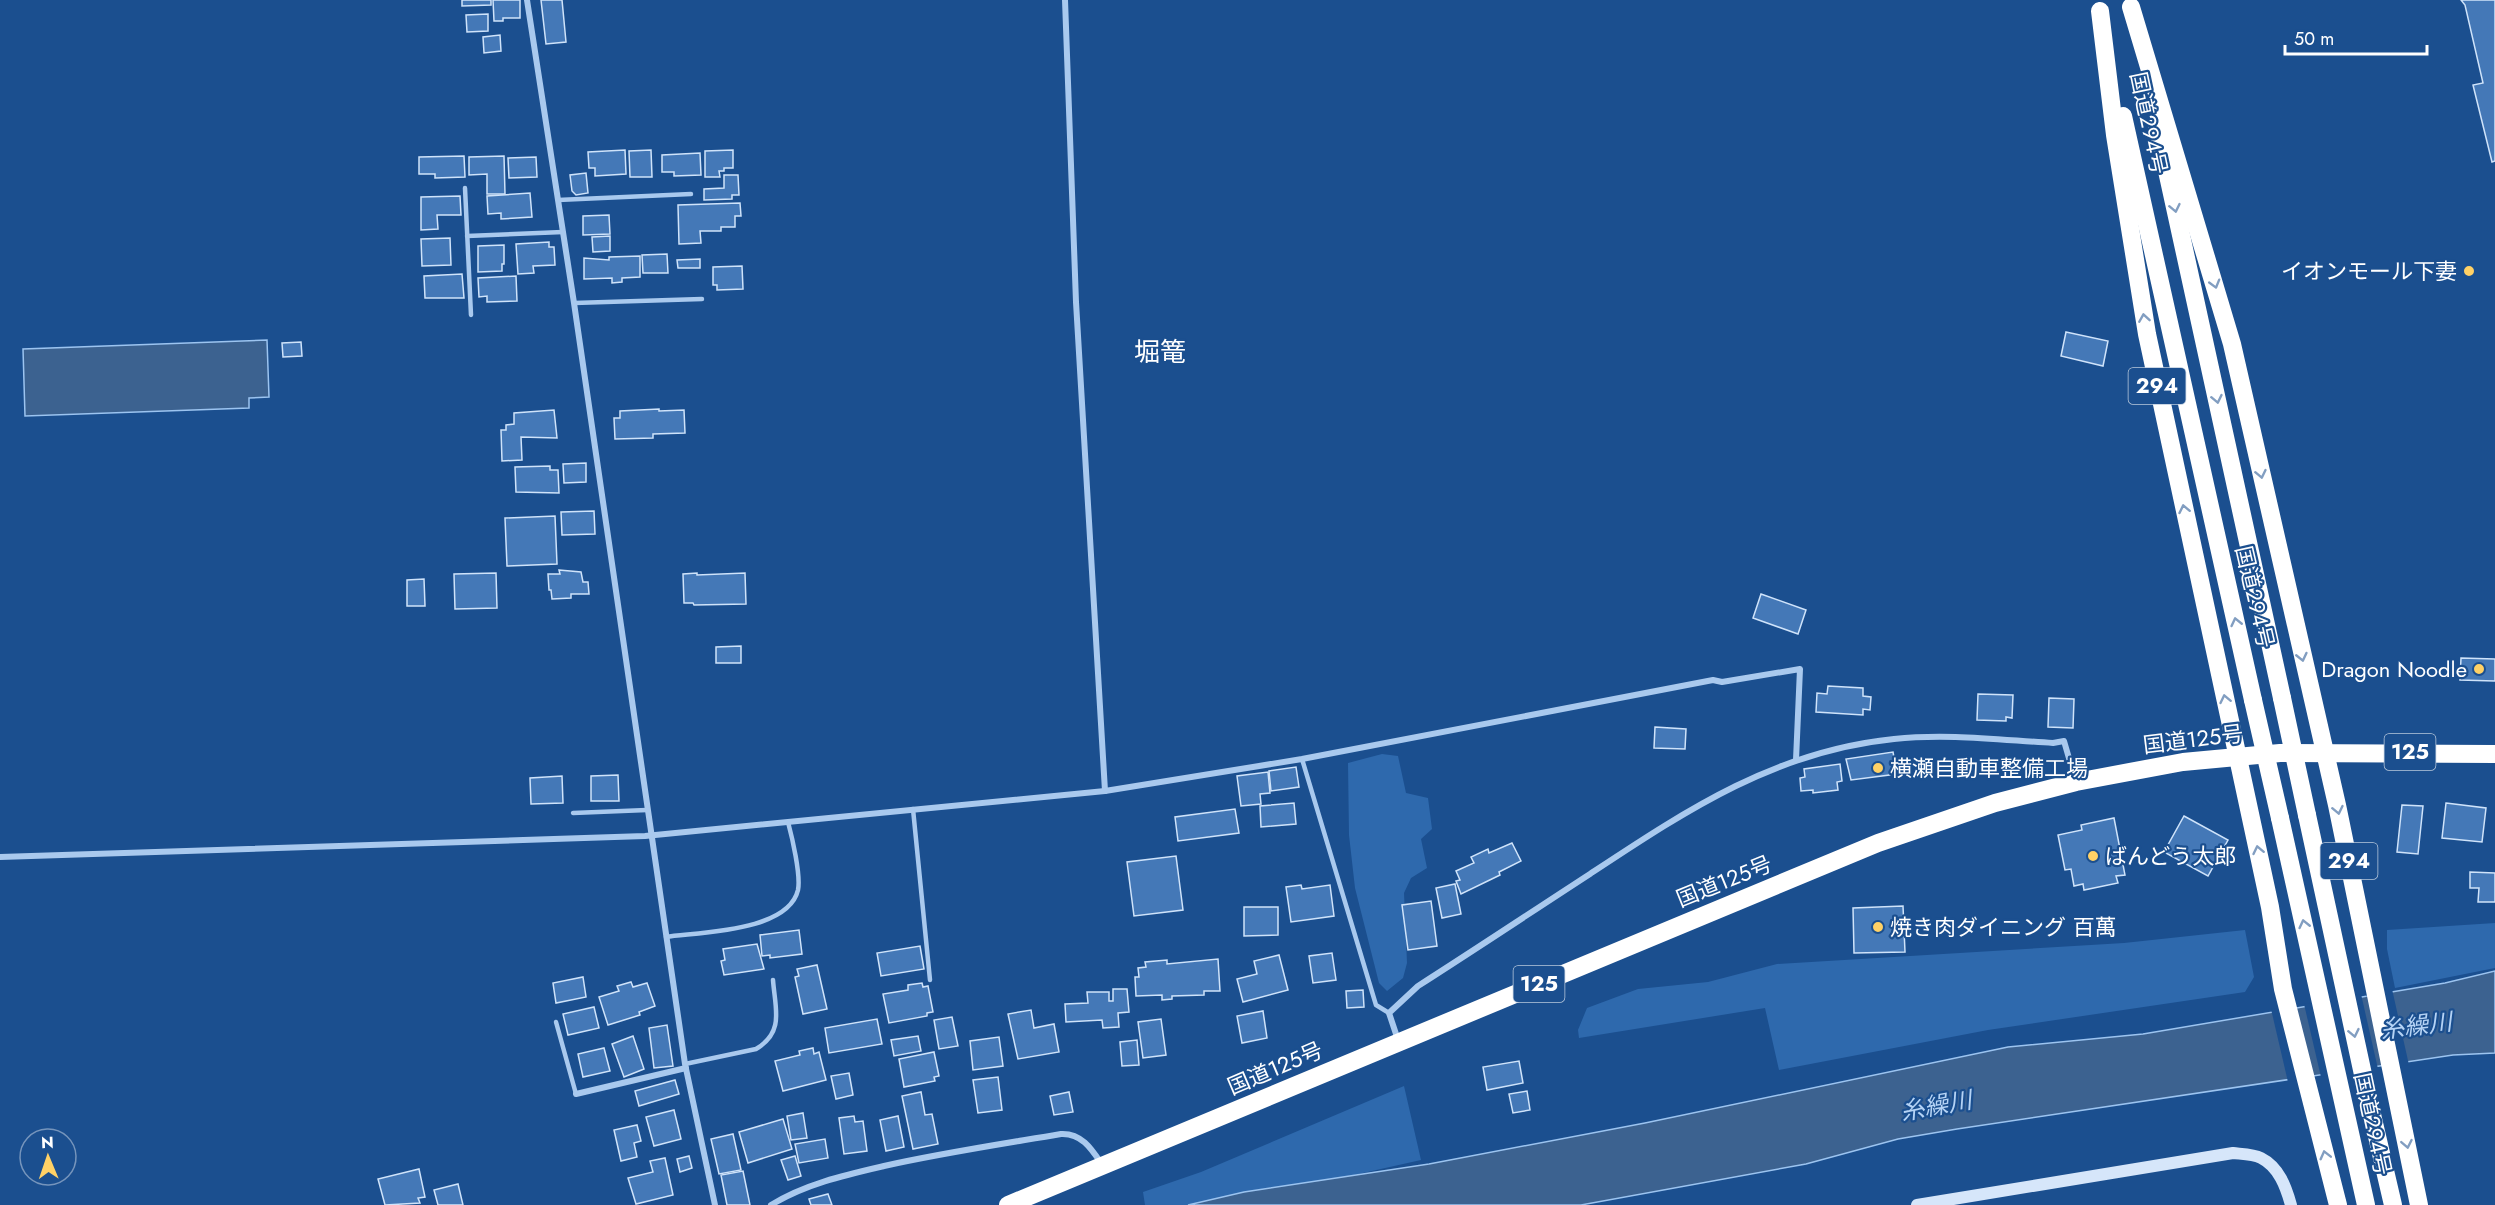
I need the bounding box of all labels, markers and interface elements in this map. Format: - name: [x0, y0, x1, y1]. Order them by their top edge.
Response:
- scale bar: [2285, 18, 2428, 56]
- text: 50 m: [2294, 26, 2334, 52]
- street label: 国道294号: [2123, 69, 2175, 177]
- one-way arrow: [2168, 203, 2181, 213]
- place label: イオンモール下妻: [2281, 255, 2457, 287]
- marker: イオンモール下妻: [2462, 264, 2476, 278]
- one-way arrow: [2208, 278, 2220, 289]
- one-way arrow: [2139, 313, 2151, 322]
- district label: 堀篭: [1134, 333, 1186, 371]
- road number: 294: [2128, 368, 2186, 404]
- one-way arrow: [2209, 393, 2222, 403]
- one-way arrow: [2254, 468, 2267, 478]
- one-way arrow: [2178, 504, 2191, 514]
- street label: 国道294号: [2228, 543, 2282, 651]
- one-way arrow: [2230, 618, 2243, 628]
- one-way arrow: [2295, 652, 2308, 662]
- place label: Dragon Noodle: [2321, 653, 2467, 685]
- marker: Dragon Noodle: [2472, 662, 2486, 676]
- one-way arrow: [2220, 694, 2233, 704]
- street label: 国道125号: [2141, 717, 2245, 761]
- road number: 125: [2384, 734, 2436, 770]
- place label: 横瀬自動車整備工場: [1890, 752, 2088, 784]
- marker: 横瀬自動車整備工場: [1871, 761, 1885, 775]
- one-way arrow: [2331, 804, 2344, 814]
- place label: ばんどう太郎: [2105, 840, 2236, 872]
- road number: 294: [2320, 843, 2378, 879]
- one-way arrow: [2252, 845, 2265, 855]
- street label: 国道125号: [1671, 847, 1777, 915]
- marker: ばんどう太郎: [2086, 849, 2100, 863]
- place label: 焼き肉ダイニング 百萬: [1890, 911, 2117, 943]
- one-way arrow: [2298, 919, 2311, 929]
- marker: 焼き肉ダイニング 百萬: [1871, 920, 1885, 934]
- road number: 125: [1514, 966, 1564, 1002]
- water label: 糸繰川: [2378, 1003, 2457, 1047]
- one-way arrow: [2347, 1027, 2360, 1037]
- street label: 国道125号: [1222, 1034, 1328, 1102]
- street label: 国道294号: [2347, 1070, 2399, 1178]
- water label: 糸繰川: [1897, 1082, 1977, 1129]
- north arrow: [18, 1127, 78, 1187]
- text: N: [41, 1131, 54, 1154]
- one-way arrow: [2400, 1139, 2413, 1149]
- one-way arrow: [2320, 1150, 2332, 1161]

